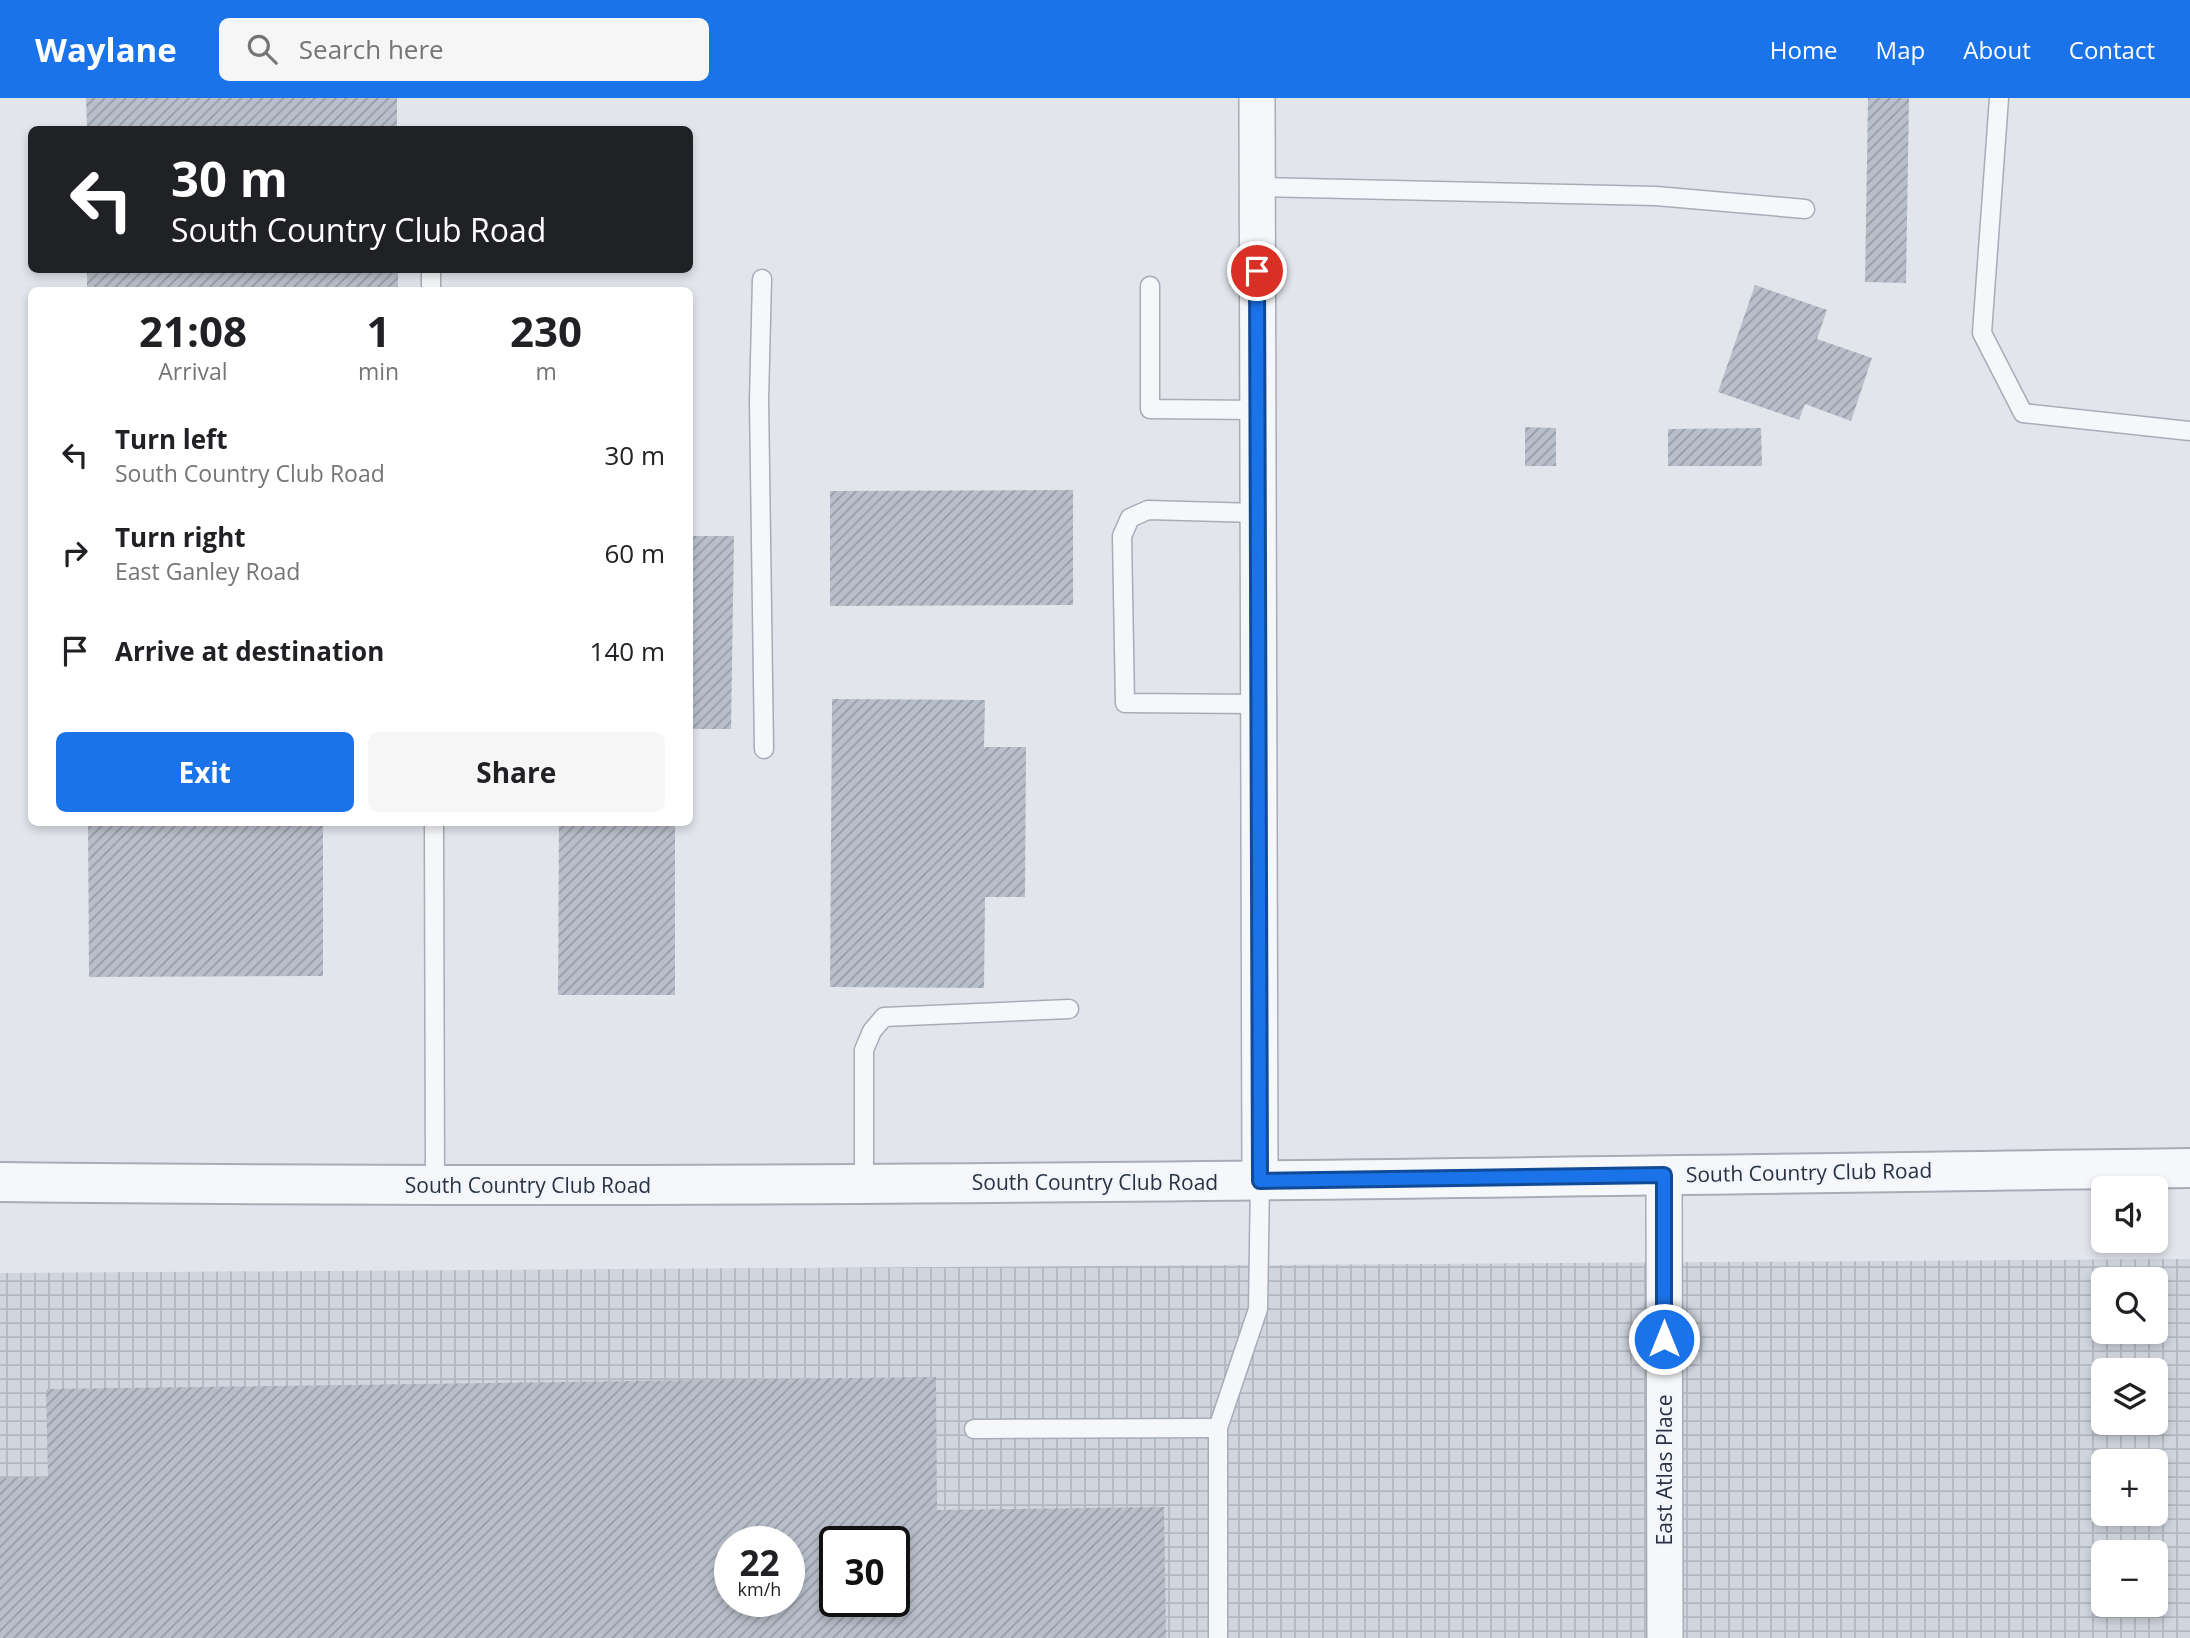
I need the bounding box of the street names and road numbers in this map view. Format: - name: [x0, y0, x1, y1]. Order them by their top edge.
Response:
- street label: South Country Club Road: [1686, 1156, 1932, 1188]
- street label: South Country Club Road: [972, 1168, 1218, 1196]
- street label: South Country Club Road: [405, 1171, 651, 1199]
- street label: East Atlas Place: [1650, 1395, 1678, 1545]

